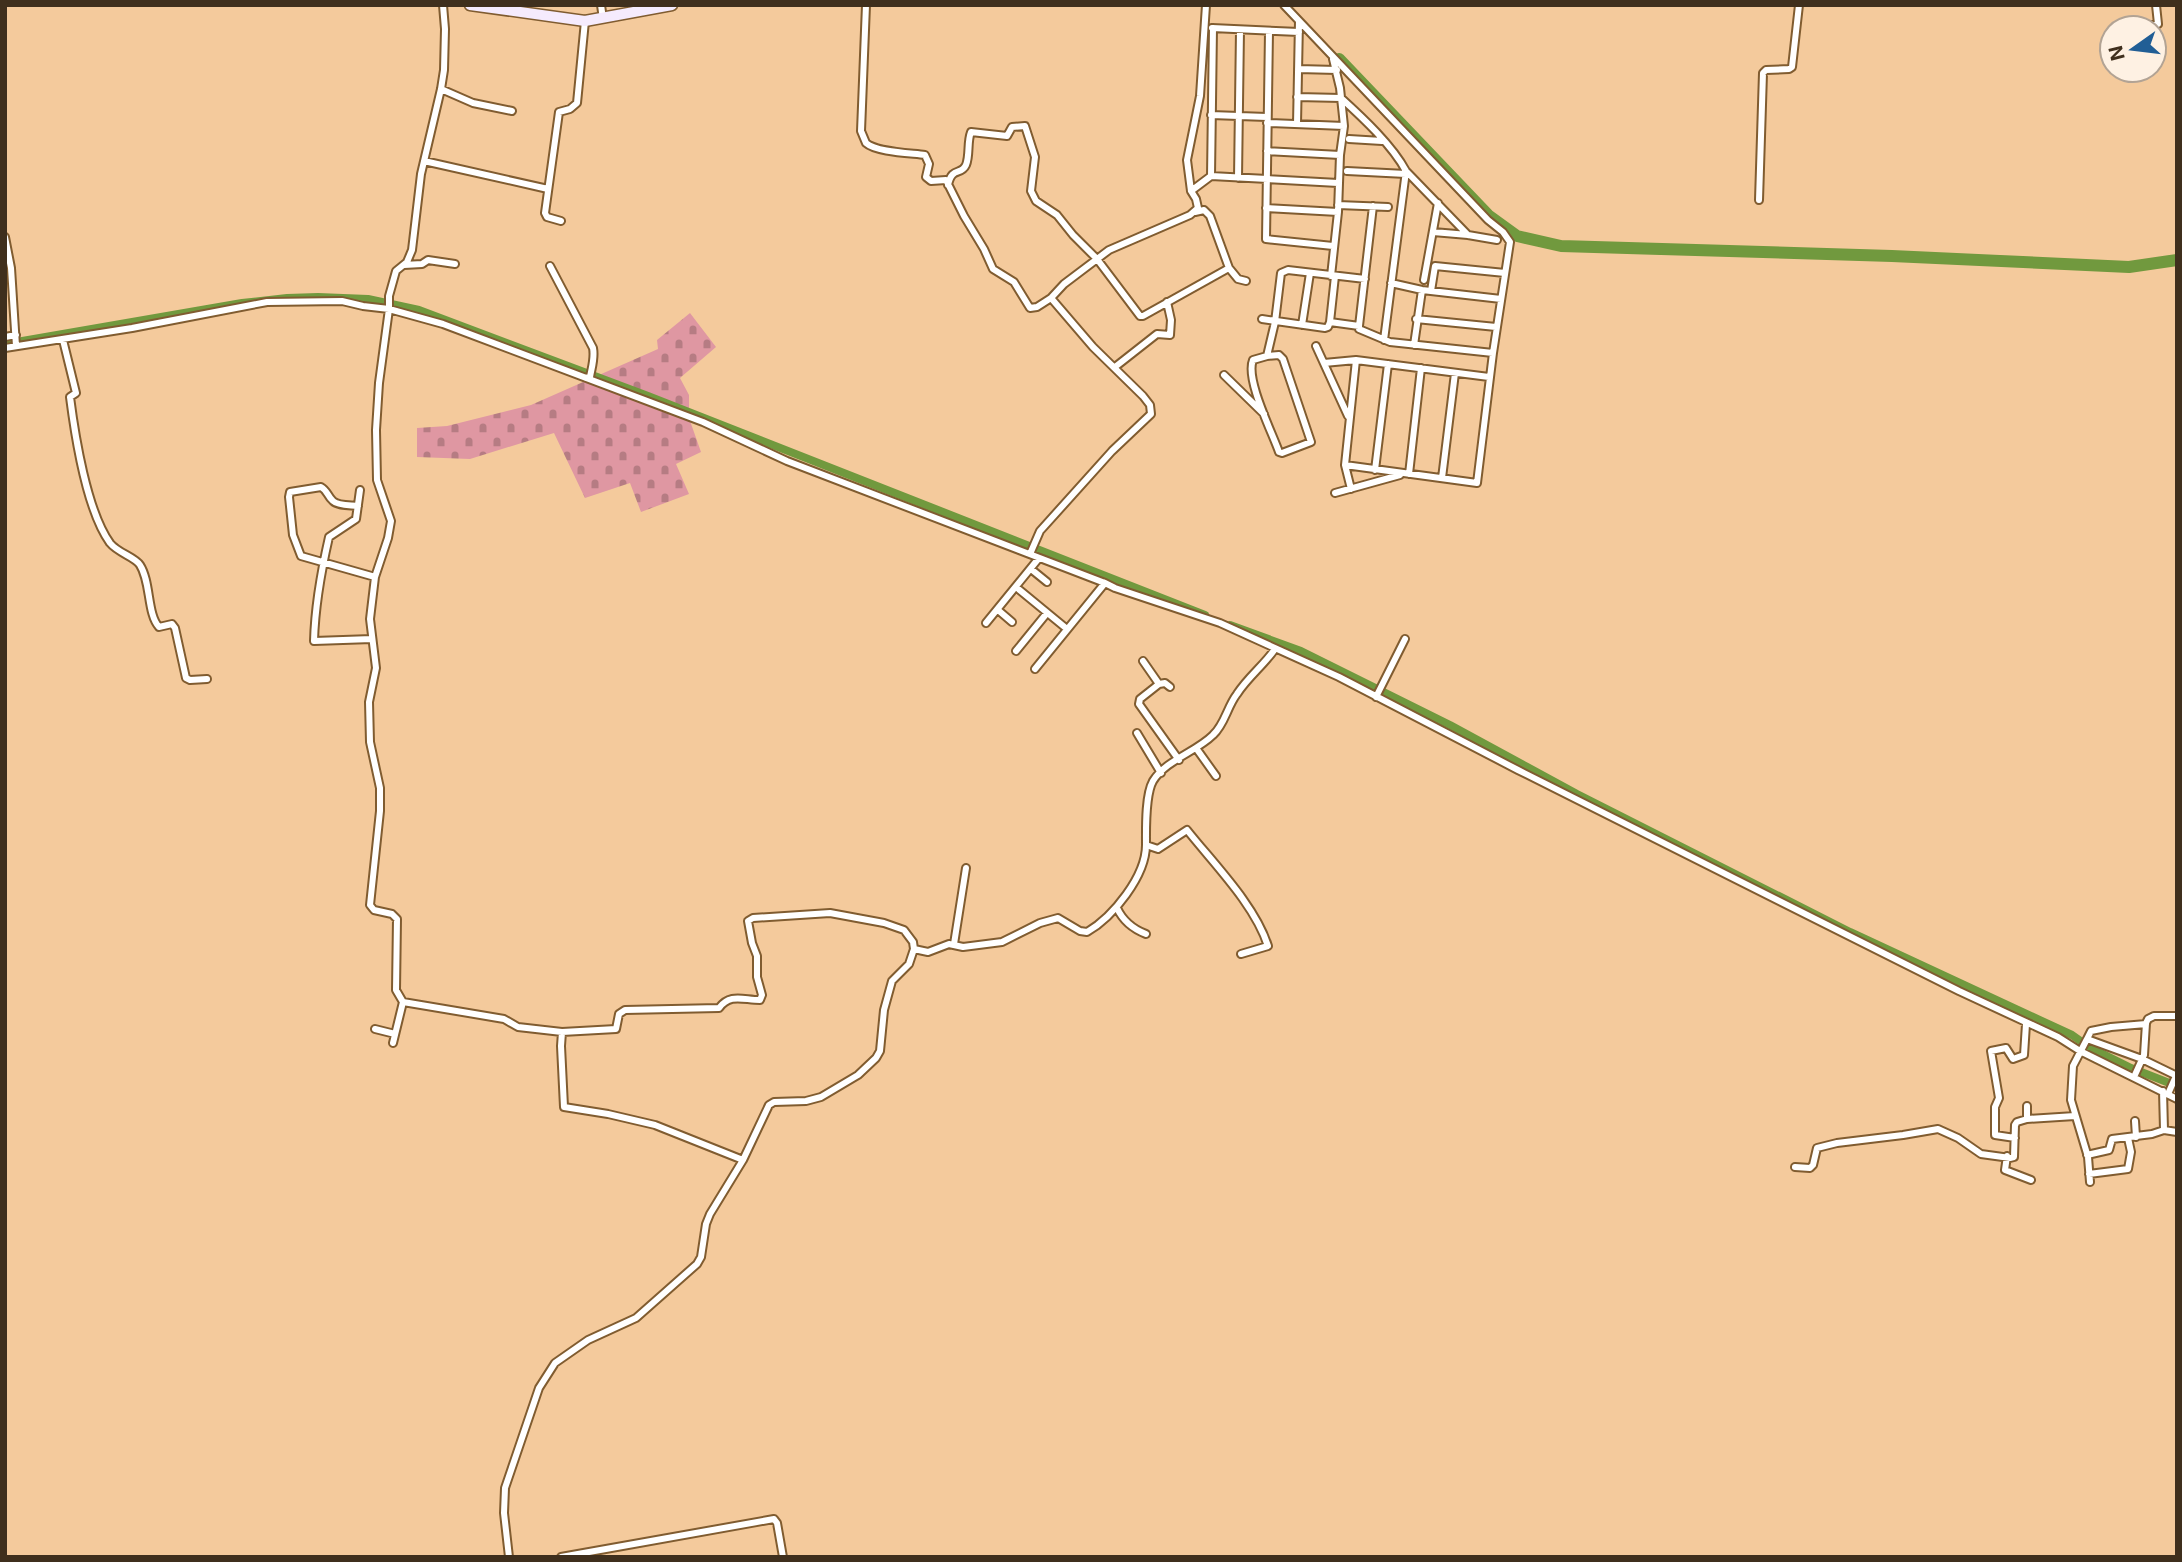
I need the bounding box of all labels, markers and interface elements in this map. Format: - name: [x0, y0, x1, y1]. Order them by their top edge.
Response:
- north arrow: [2098, 14, 2168, 84]
- text: N: [2104, 43, 2130, 63]

